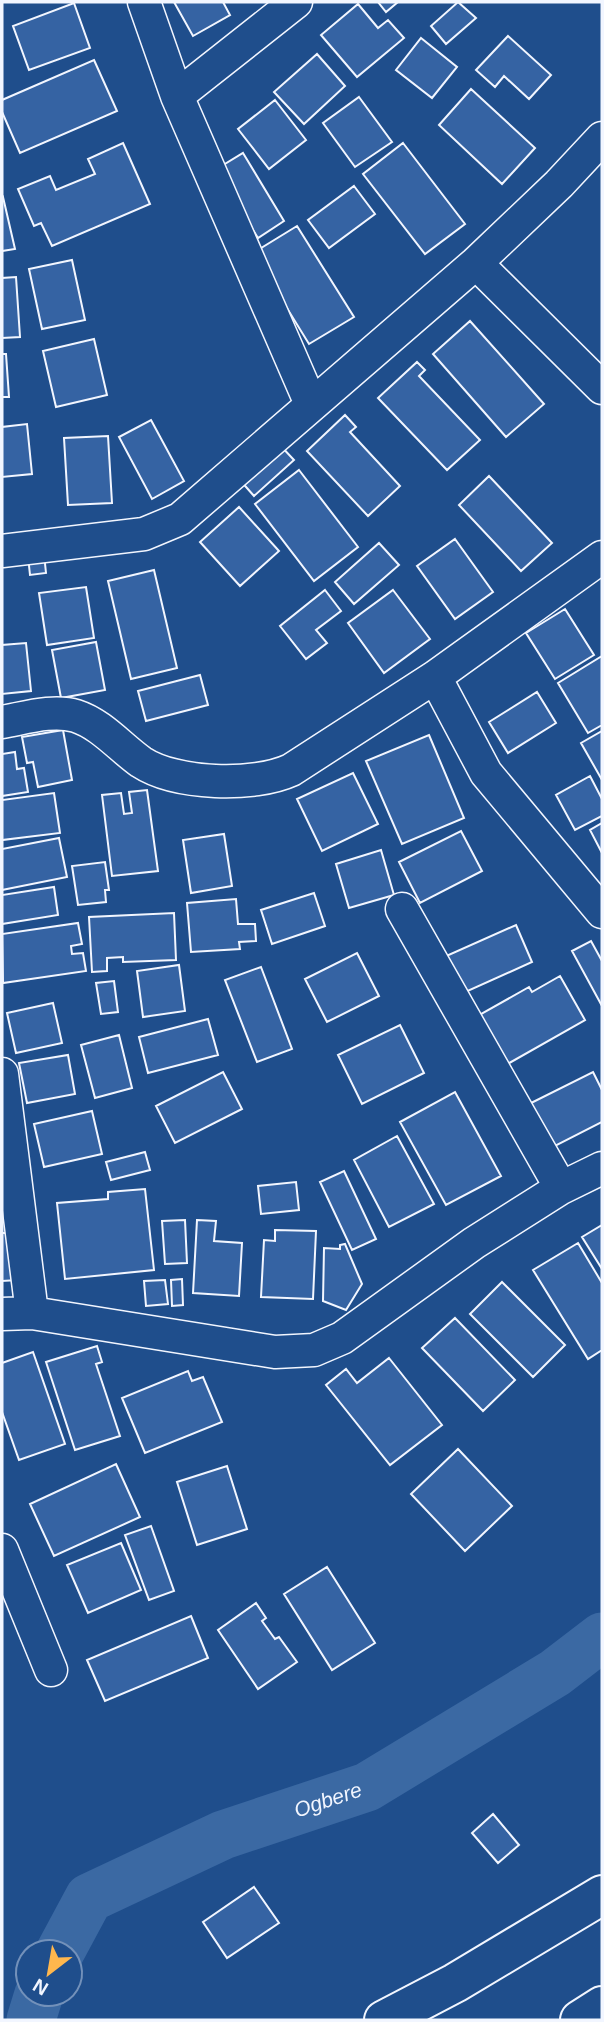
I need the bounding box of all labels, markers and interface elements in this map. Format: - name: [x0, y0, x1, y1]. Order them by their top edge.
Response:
- water label: Ogbere: [291, 1778, 365, 1822]
- north arrow: [14, 1938, 84, 2008]
- text: N: [29, 1975, 52, 2000]

